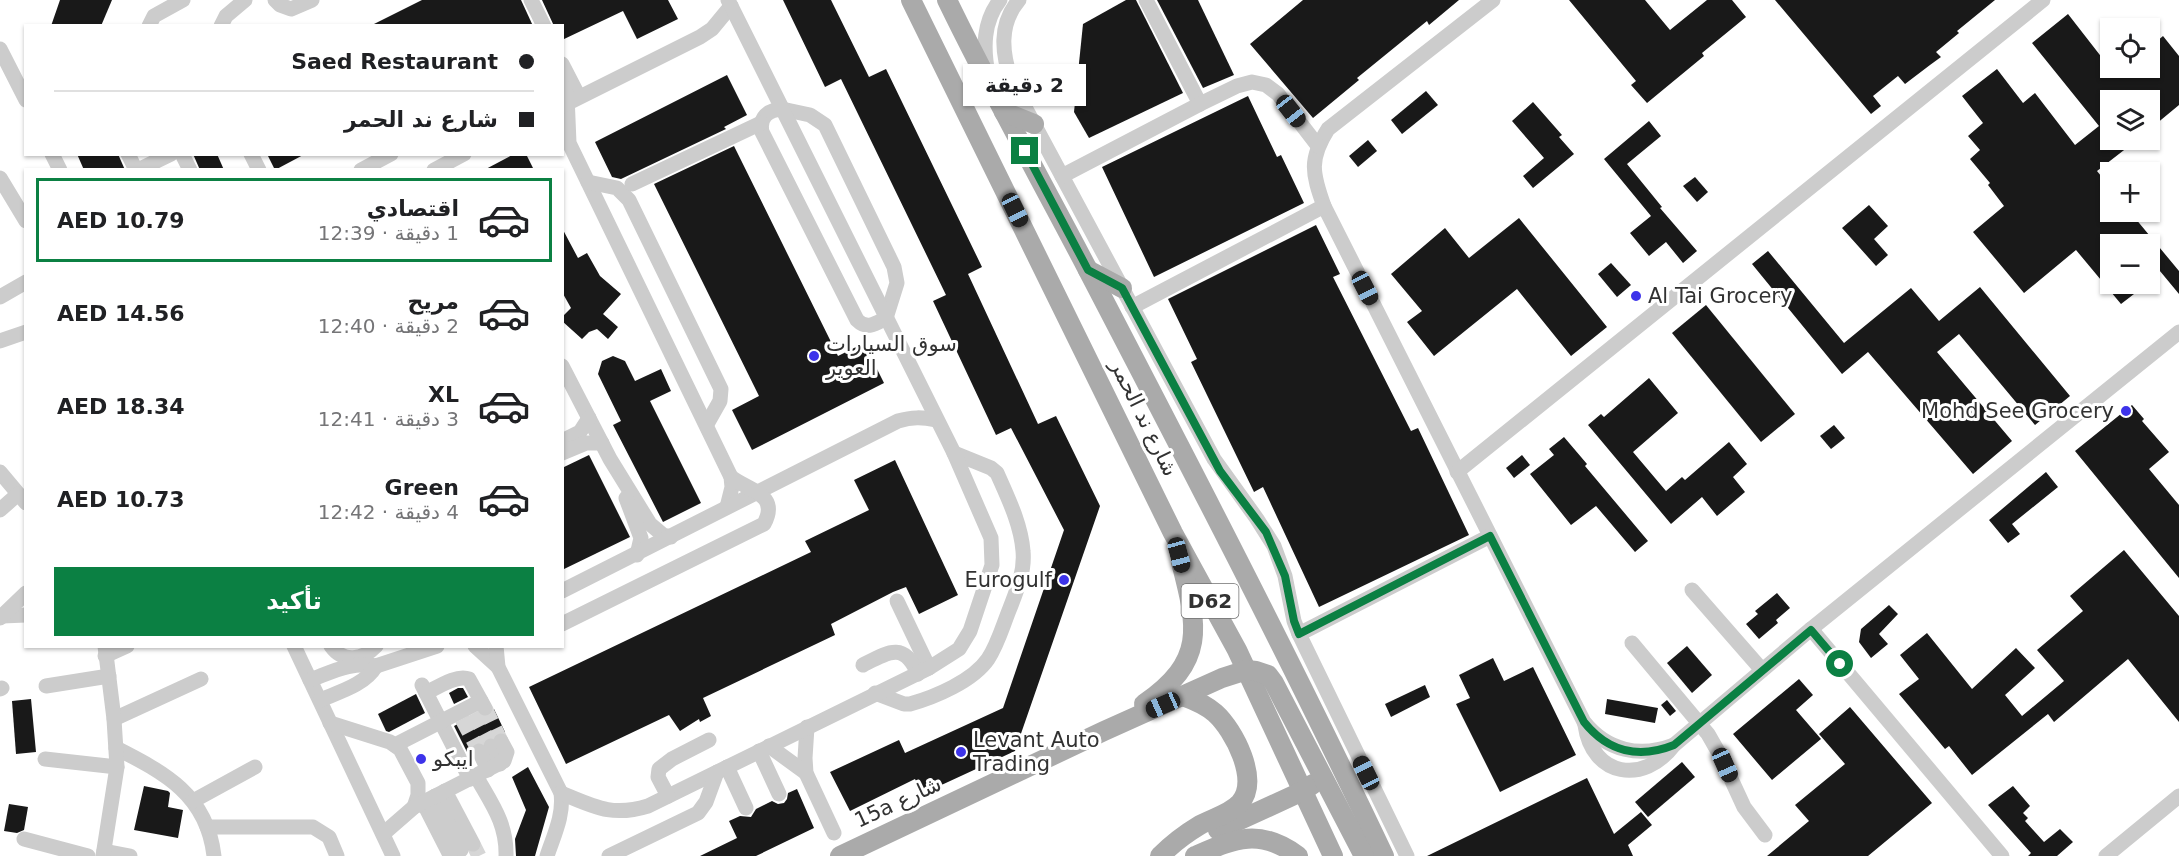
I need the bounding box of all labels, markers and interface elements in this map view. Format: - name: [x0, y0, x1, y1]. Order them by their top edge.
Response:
- map controls: [2100, 18, 2160, 294]
- button: locate: [2100, 18, 2160, 78]
- text: Saed Restaurant: [291, 49, 498, 74]
- callout: 2 دقيقة: [964, 64, 1086, 106]
- text: 2 دقيقة: [985, 73, 1064, 97]
- button: layers: [2100, 90, 2160, 150]
- car: [1273, 91, 1309, 131]
- text: شارع ند الحمر: [344, 107, 498, 132]
- route end: [1011, 137, 1038, 164]
- button: +: [2100, 162, 2160, 222]
- car: [999, 190, 1031, 230]
- icon: car: [477, 193, 531, 247]
- text: اقتصادي: [367, 196, 459, 221]
- text: AED 10.79: [57, 208, 185, 233]
- text: 1 دقيقة · 12:39: [318, 221, 459, 245]
- button: −: [2100, 234, 2160, 294]
- car: [1349, 268, 1381, 308]
- place label: Al Tai Grocery: [1648, 284, 1792, 308]
- icon: car: [477, 286, 531, 340]
- text: مريح: [408, 289, 459, 314]
- marker: Al Tai Grocery: [1629, 289, 1643, 303]
- text: AED 14.56: [57, 301, 185, 326]
- text: 2 دقيقة · 12:40: [318, 314, 459, 338]
- place label: سوق السيارات العوير: [825, 332, 957, 380]
- marker: سوق السيارات العوير: [807, 349, 821, 363]
- street label: شارع ند الحمر: [1105, 355, 1182, 480]
- icon: car: [477, 379, 531, 433]
- text: XL: [428, 382, 459, 407]
- text: AED 18.34: [57, 394, 185, 419]
- place label: Mohd See Grocery: [1921, 399, 2114, 423]
- marker: Mohd See Grocery: [2119, 404, 2133, 418]
- text: 3 دقيقة · 12:41: [318, 407, 459, 431]
- icon: car: [477, 472, 531, 526]
- text: Green: [385, 475, 459, 500]
- text: AED 10.73: [57, 487, 185, 512]
- text: 4 دقيقة · 12:42: [318, 500, 459, 524]
- car: [1166, 535, 1192, 575]
- button: تأكيد: [54, 567, 534, 636]
- place label: Eurogulf: [965, 568, 1053, 592]
- marker: Eurogulf: [1057, 573, 1071, 587]
- road number: D62: [1182, 584, 1238, 618]
- route start: [1826, 650, 1853, 677]
- car: [1143, 689, 1183, 721]
- place label: Levant Auto Trading: [972, 728, 1100, 776]
- marker: Levant Auto Trading: [954, 745, 968, 759]
- car: [1709, 745, 1741, 785]
- place label: ايبكو: [432, 747, 473, 771]
- marker: ايبكو: [414, 752, 428, 766]
- car: [1350, 753, 1382, 793]
- street label: 15a شارع: [851, 771, 945, 833]

